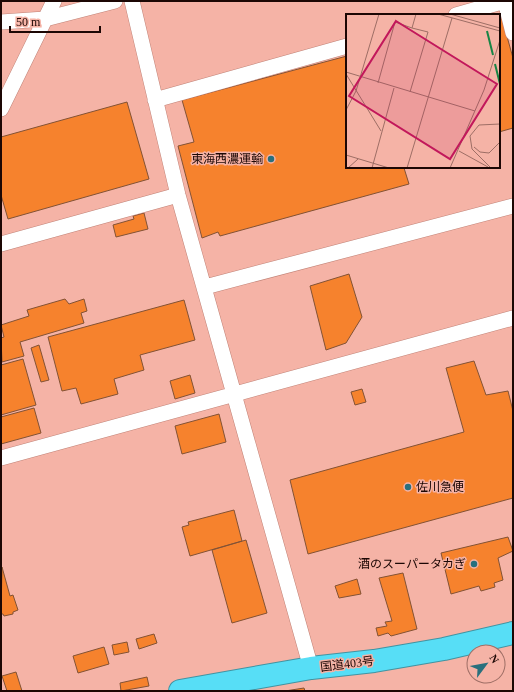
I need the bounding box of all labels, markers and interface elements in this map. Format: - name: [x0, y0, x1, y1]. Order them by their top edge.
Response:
- scale bar: [10, 8, 100, 34]
- inset map: [346, 14, 500, 168]
- text: 50 m: [16, 15, 41, 29]
- place label: 東海西濃運輸: [191, 152, 263, 166]
- marker: 東海西濃運輸: [266, 154, 276, 164]
- place label: 佐川急便: [416, 480, 464, 494]
- marker: 佐川急便: [403, 482, 413, 492]
- place label: 酒のスーパータカぎ: [358, 557, 466, 571]
- marker: 酒のスーパータカぎ: [469, 559, 479, 569]
- north arrow: [466, 644, 506, 684]
- text: N: [487, 652, 502, 665]
- street label: 国道403号: [319, 654, 375, 674]

